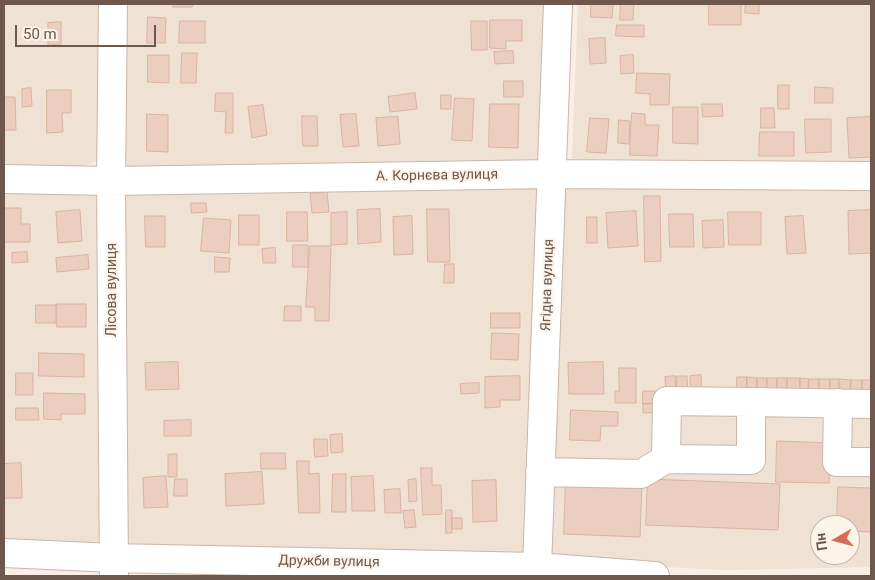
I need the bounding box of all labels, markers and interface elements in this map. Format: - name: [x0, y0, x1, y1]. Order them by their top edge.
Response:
- scale bar: [18, 15, 159, 47]
- text: 50 m: [23, 25, 57, 43]
- street label: А. Корнєва вулиця: [376, 167, 498, 185]
- street label: Ягідна вулиця: [538, 239, 558, 331]
- street label: Лісова вулиця: [104, 243, 120, 337]
- north arrow: [810, 515, 860, 565]
- text: Пн: [812, 532, 830, 552]
- street label: Дружби вулиця: [278, 553, 380, 571]

